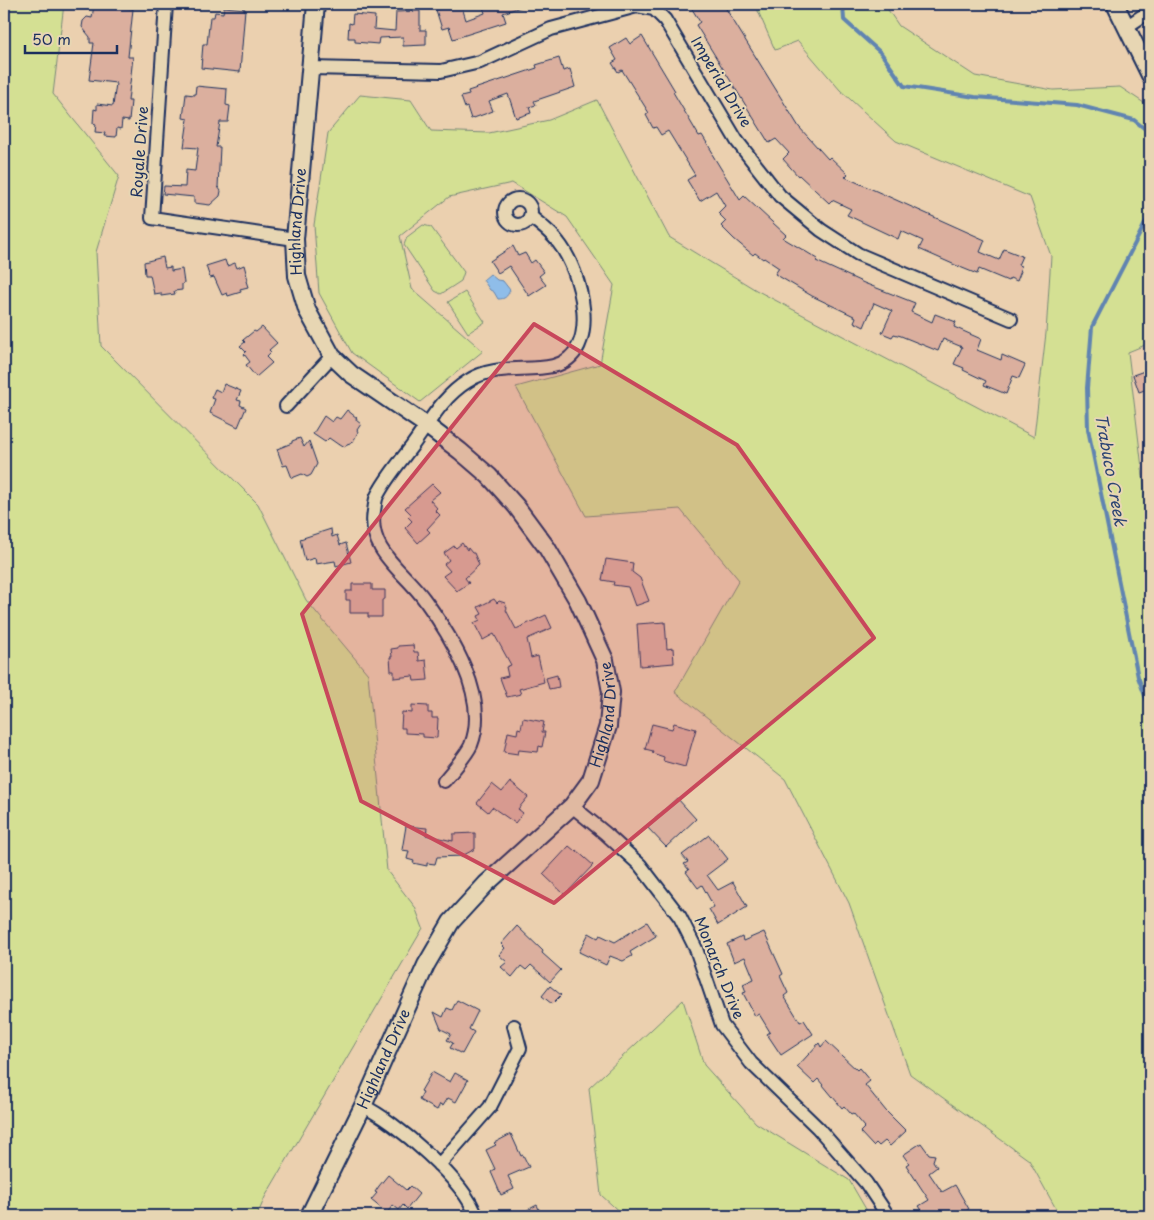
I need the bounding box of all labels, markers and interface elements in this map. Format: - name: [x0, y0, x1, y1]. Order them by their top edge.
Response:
- scale bar: [25, 22, 118, 54]
- text: 50 m: [32, 27, 71, 50]
- street label: Imperial Drive: [686, 31, 759, 131]
- street label: Royale Drive: [124, 105, 153, 198]
- street label: Highland Drive: [282, 167, 311, 276]
- water label: Trabuco Creek: [1090, 412, 1134, 529]
- street label: Highland Drive: [583, 660, 621, 770]
- street label: Monarch Drive: [689, 913, 751, 1022]
- street label: Highland Drive: [350, 1005, 415, 1112]

